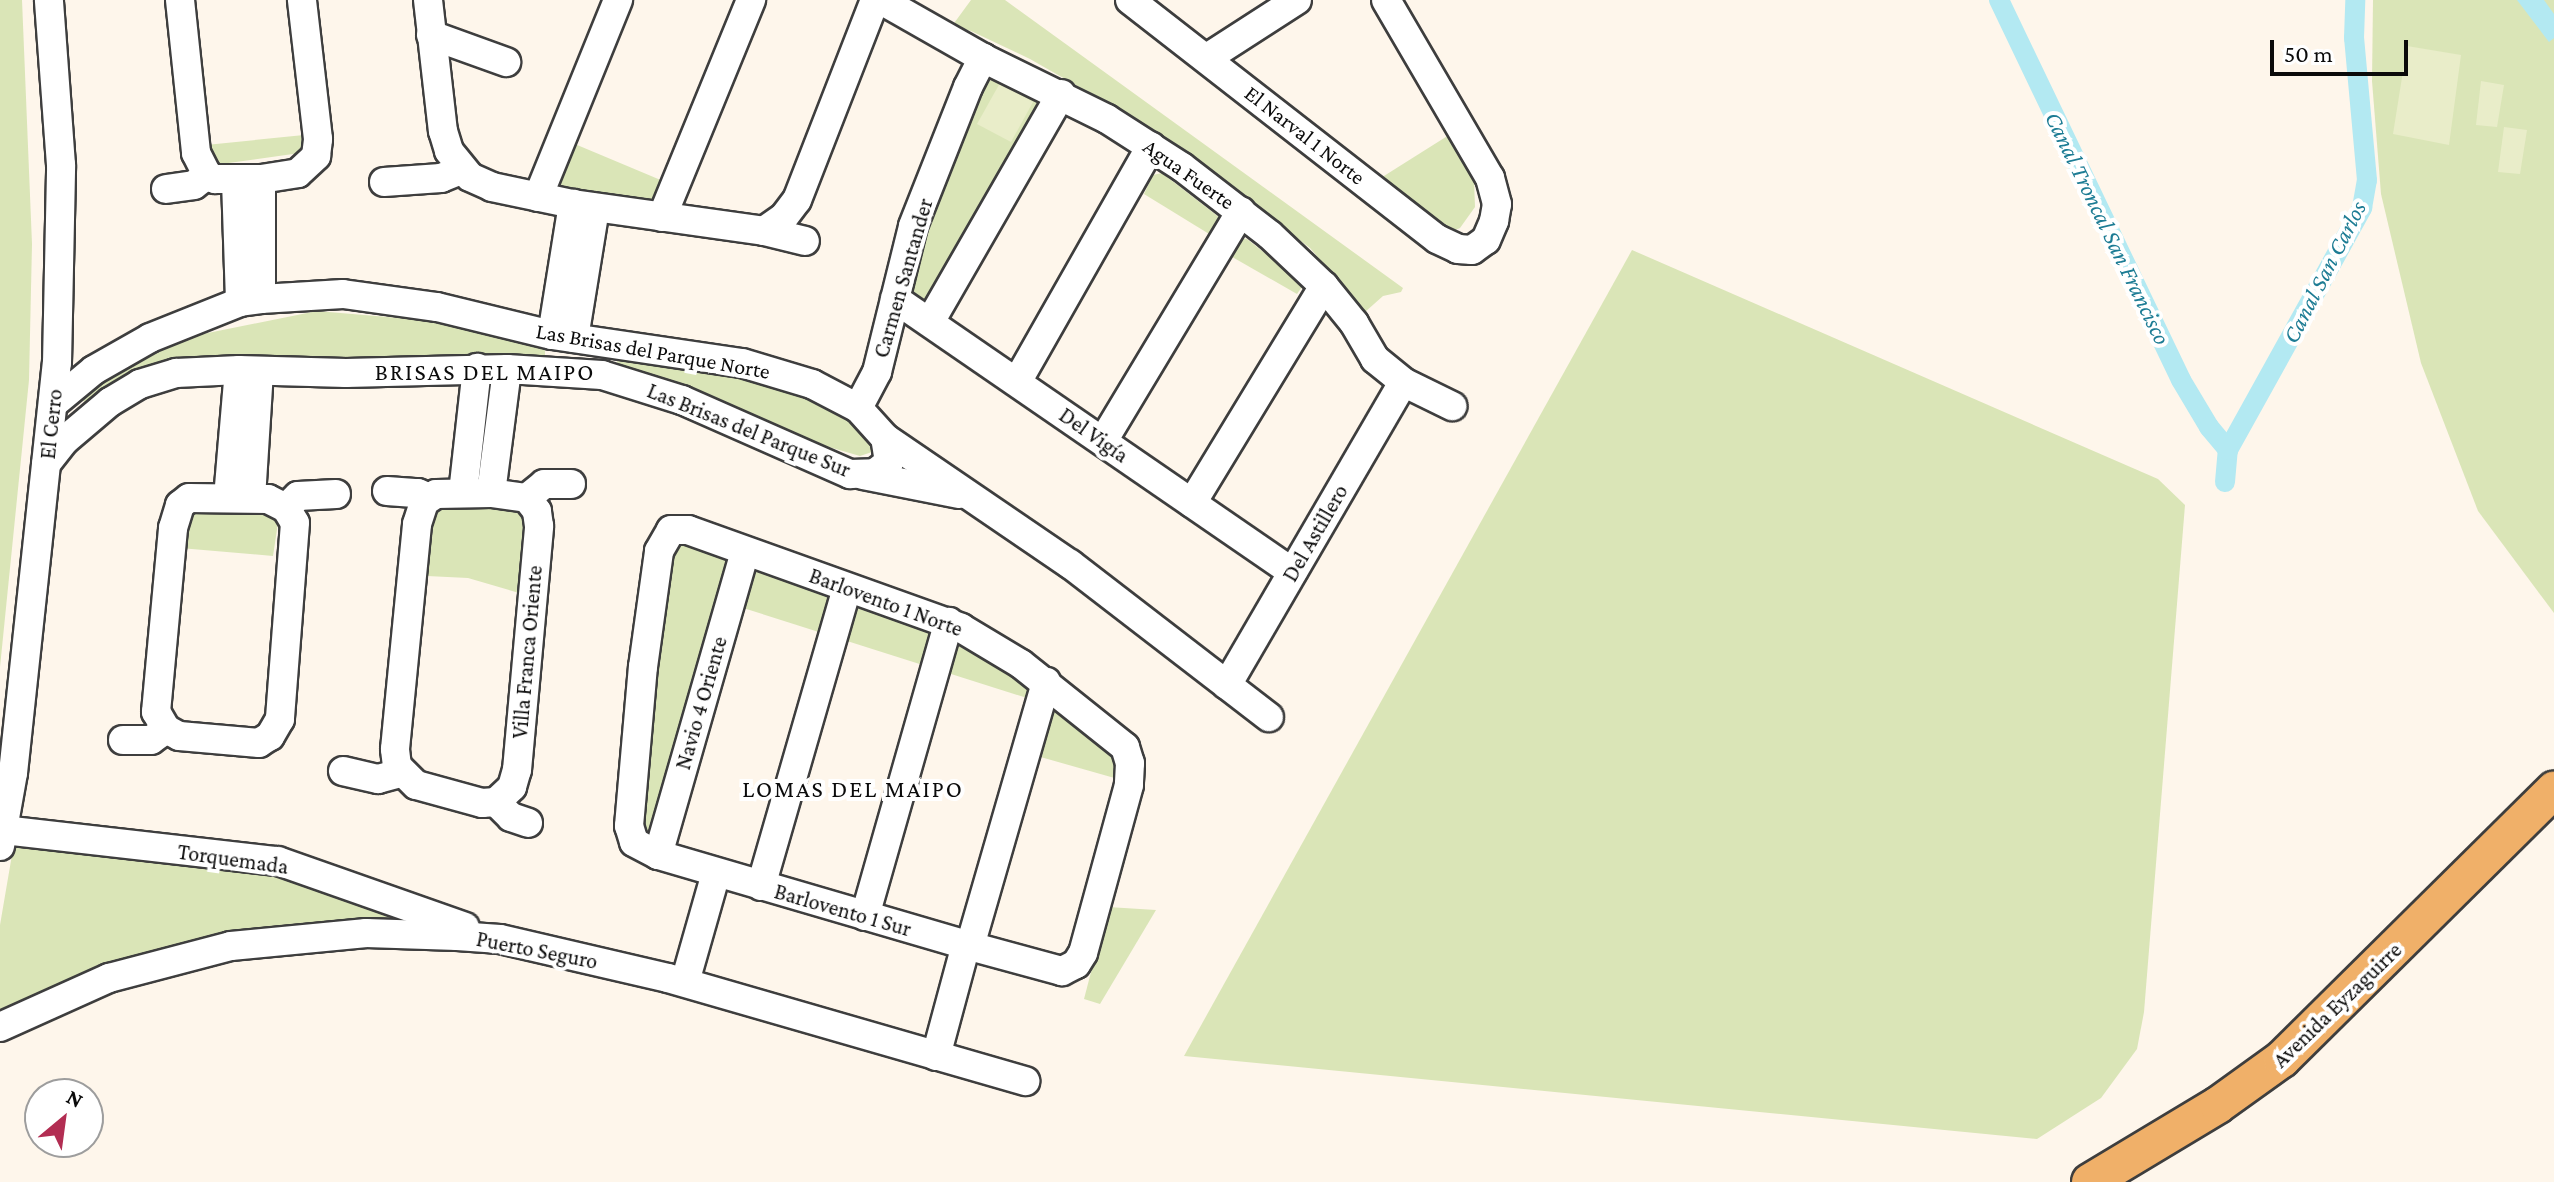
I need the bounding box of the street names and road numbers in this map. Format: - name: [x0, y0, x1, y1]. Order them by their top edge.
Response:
- street label: El Narval 1 Norte: [1240, 80, 1370, 190]
- street label: Agua Fuerte: [1138, 133, 1240, 215]
- street label: Carmen Santander: [868, 195, 938, 361]
- street label: Las Brisas del Parque Norte: [534, 317, 772, 385]
- street label: Las Brisas del Parque Sur: [643, 377, 855, 483]
- street label: El Cerro: [34, 388, 68, 460]
- street label: Del Vigía: [1054, 402, 1134, 468]
- street label: Del Astillero: [1277, 480, 1353, 586]
- street label: Barlovento 1 Norte: [806, 562, 966, 642]
- street label: Villa Franca Oriente: [506, 564, 548, 740]
- street label: Navio 4 Oriente: [669, 633, 733, 773]
- street label: Torquemada: [176, 838, 290, 880]
- street label: Barlovento 1 Sur: [771, 878, 915, 942]
- street label: Puerto Seguro: [474, 925, 600, 975]
- street label: Avenida Eyzaguirre: [2267, 937, 2407, 1073]

